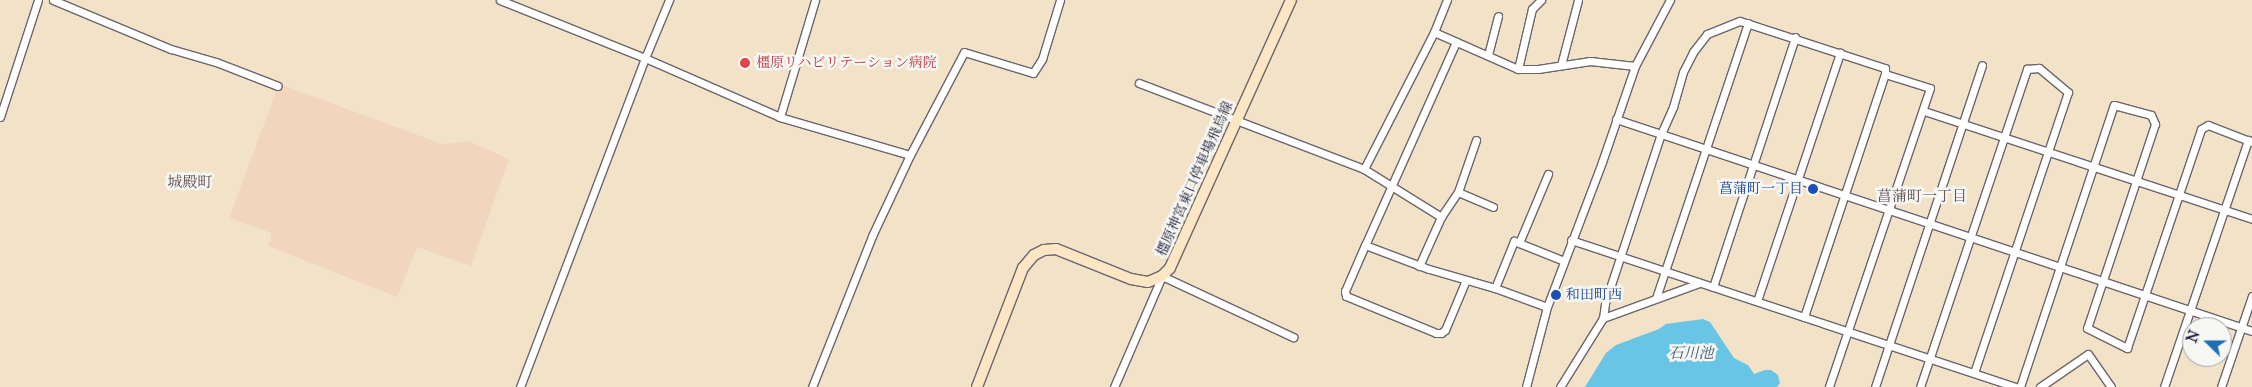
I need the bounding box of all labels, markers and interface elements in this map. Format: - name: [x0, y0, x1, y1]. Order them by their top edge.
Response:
- place label: 橿原リハビリテーション病院: [756, 55, 938, 71]
- marker: 橿原リハビリテーション病院: [738, 56, 752, 70]
- street label: 橿原神宮東口停車場飛鳥線: [1153, 99, 1237, 259]
- district label: 城殿町: [168, 174, 212, 192]
- place label: 菖蒲町一丁目: [1719, 181, 1803, 197]
- marker: 菖蒲町一丁目: [1807, 183, 1819, 195]
- district label: 菖蒲町一丁目: [1877, 188, 1967, 206]
- place label: 和田町西: [1566, 287, 1622, 303]
- marker: 和田町西: [1550, 289, 1562, 301]
- north arrow: [2182, 317, 2232, 367]
- text: N: [2183, 328, 2204, 345]
- water label: 石川池: [1669, 345, 1713, 363]

